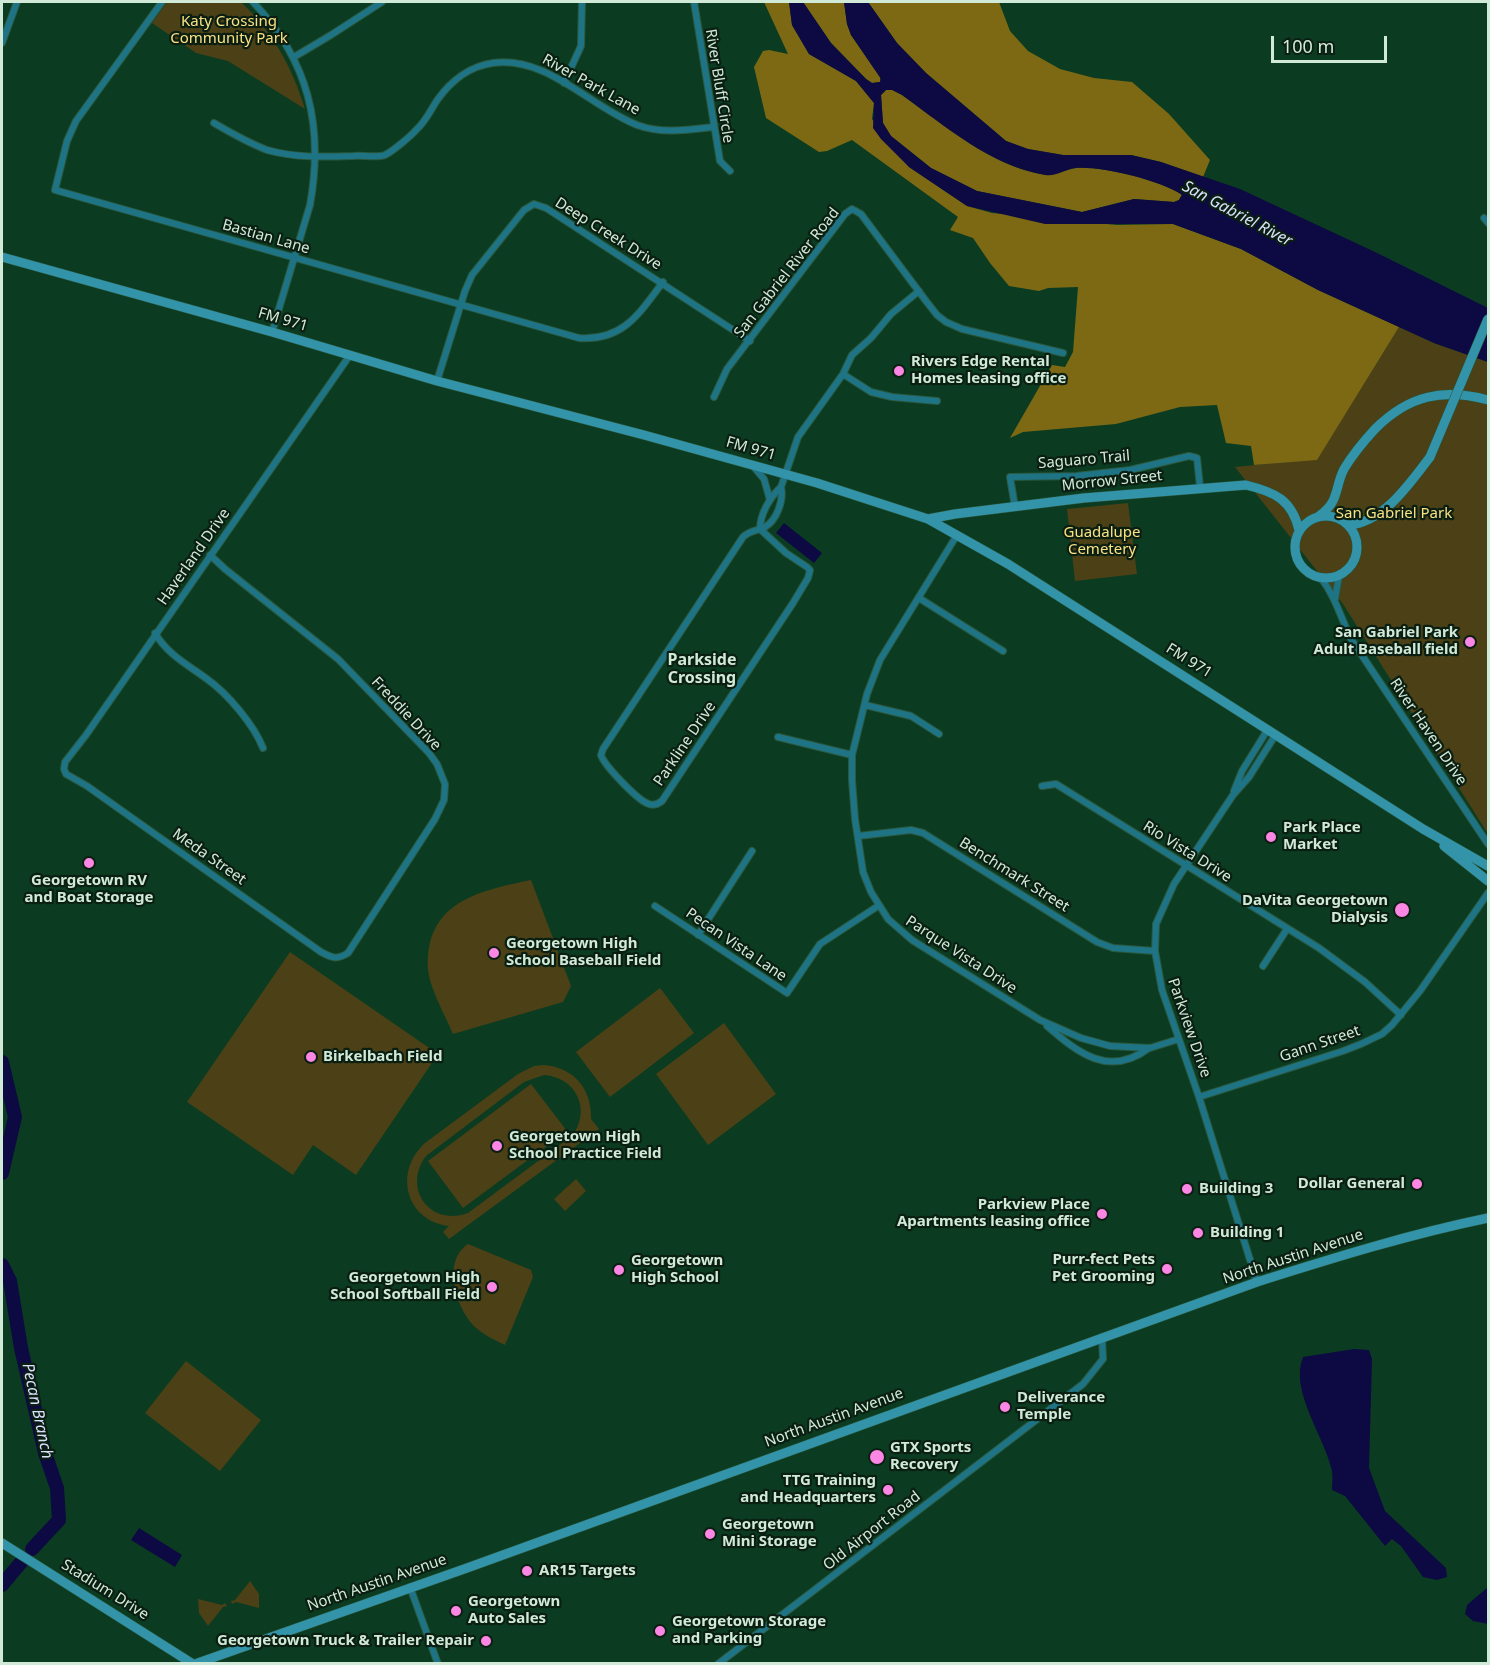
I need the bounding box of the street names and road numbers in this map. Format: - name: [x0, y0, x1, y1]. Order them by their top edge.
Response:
- street label: River Bluff Circle: [701, 28, 737, 144]
- street label: River Park Lane: [539, 51, 643, 119]
- street label: Deep Creek Drive: [551, 194, 665, 274]
- street label: San Gabriel River Road: [731, 204, 843, 342]
- street label: Bastian Lane: [220, 216, 312, 258]
- street label: FM 971: [256, 304, 310, 336]
- street label: FM 971: [724, 433, 778, 465]
- street label: Saguaro Trail: [1037, 447, 1131, 473]
- street label: Morrow Street: [1061, 467, 1163, 495]
- street label: Haverland Drive: [154, 505, 234, 609]
- street label: FM 971: [1163, 640, 1215, 682]
- street label: Freddie Drive: [367, 674, 445, 754]
- street label: River Haven Drive: [1386, 675, 1470, 789]
- street label: Parkline Drive: [650, 698, 720, 790]
- street label: Rio Vista Drive: [1139, 818, 1235, 886]
- street label: Meda Street: [169, 825, 249, 889]
- street label: Benchmark Street: [956, 834, 1072, 916]
- street label: Pecan Vista Lane: [682, 905, 790, 985]
- street label: Parque Vista Drive: [902, 912, 1020, 998]
- street label: Parkview Drive: [1164, 976, 1214, 1080]
- street label: Gann Street: [1278, 1022, 1362, 1066]
- street label: North Austin Avenue: [1221, 1226, 1365, 1288]
- street label: North Austin Avenue: [762, 1385, 906, 1451]
- street label: Old Airport Road: [820, 1488, 924, 1574]
- street label: North Austin Avenue: [305, 1551, 449, 1615]
- street label: Stadium Drive: [58, 1556, 152, 1624]

